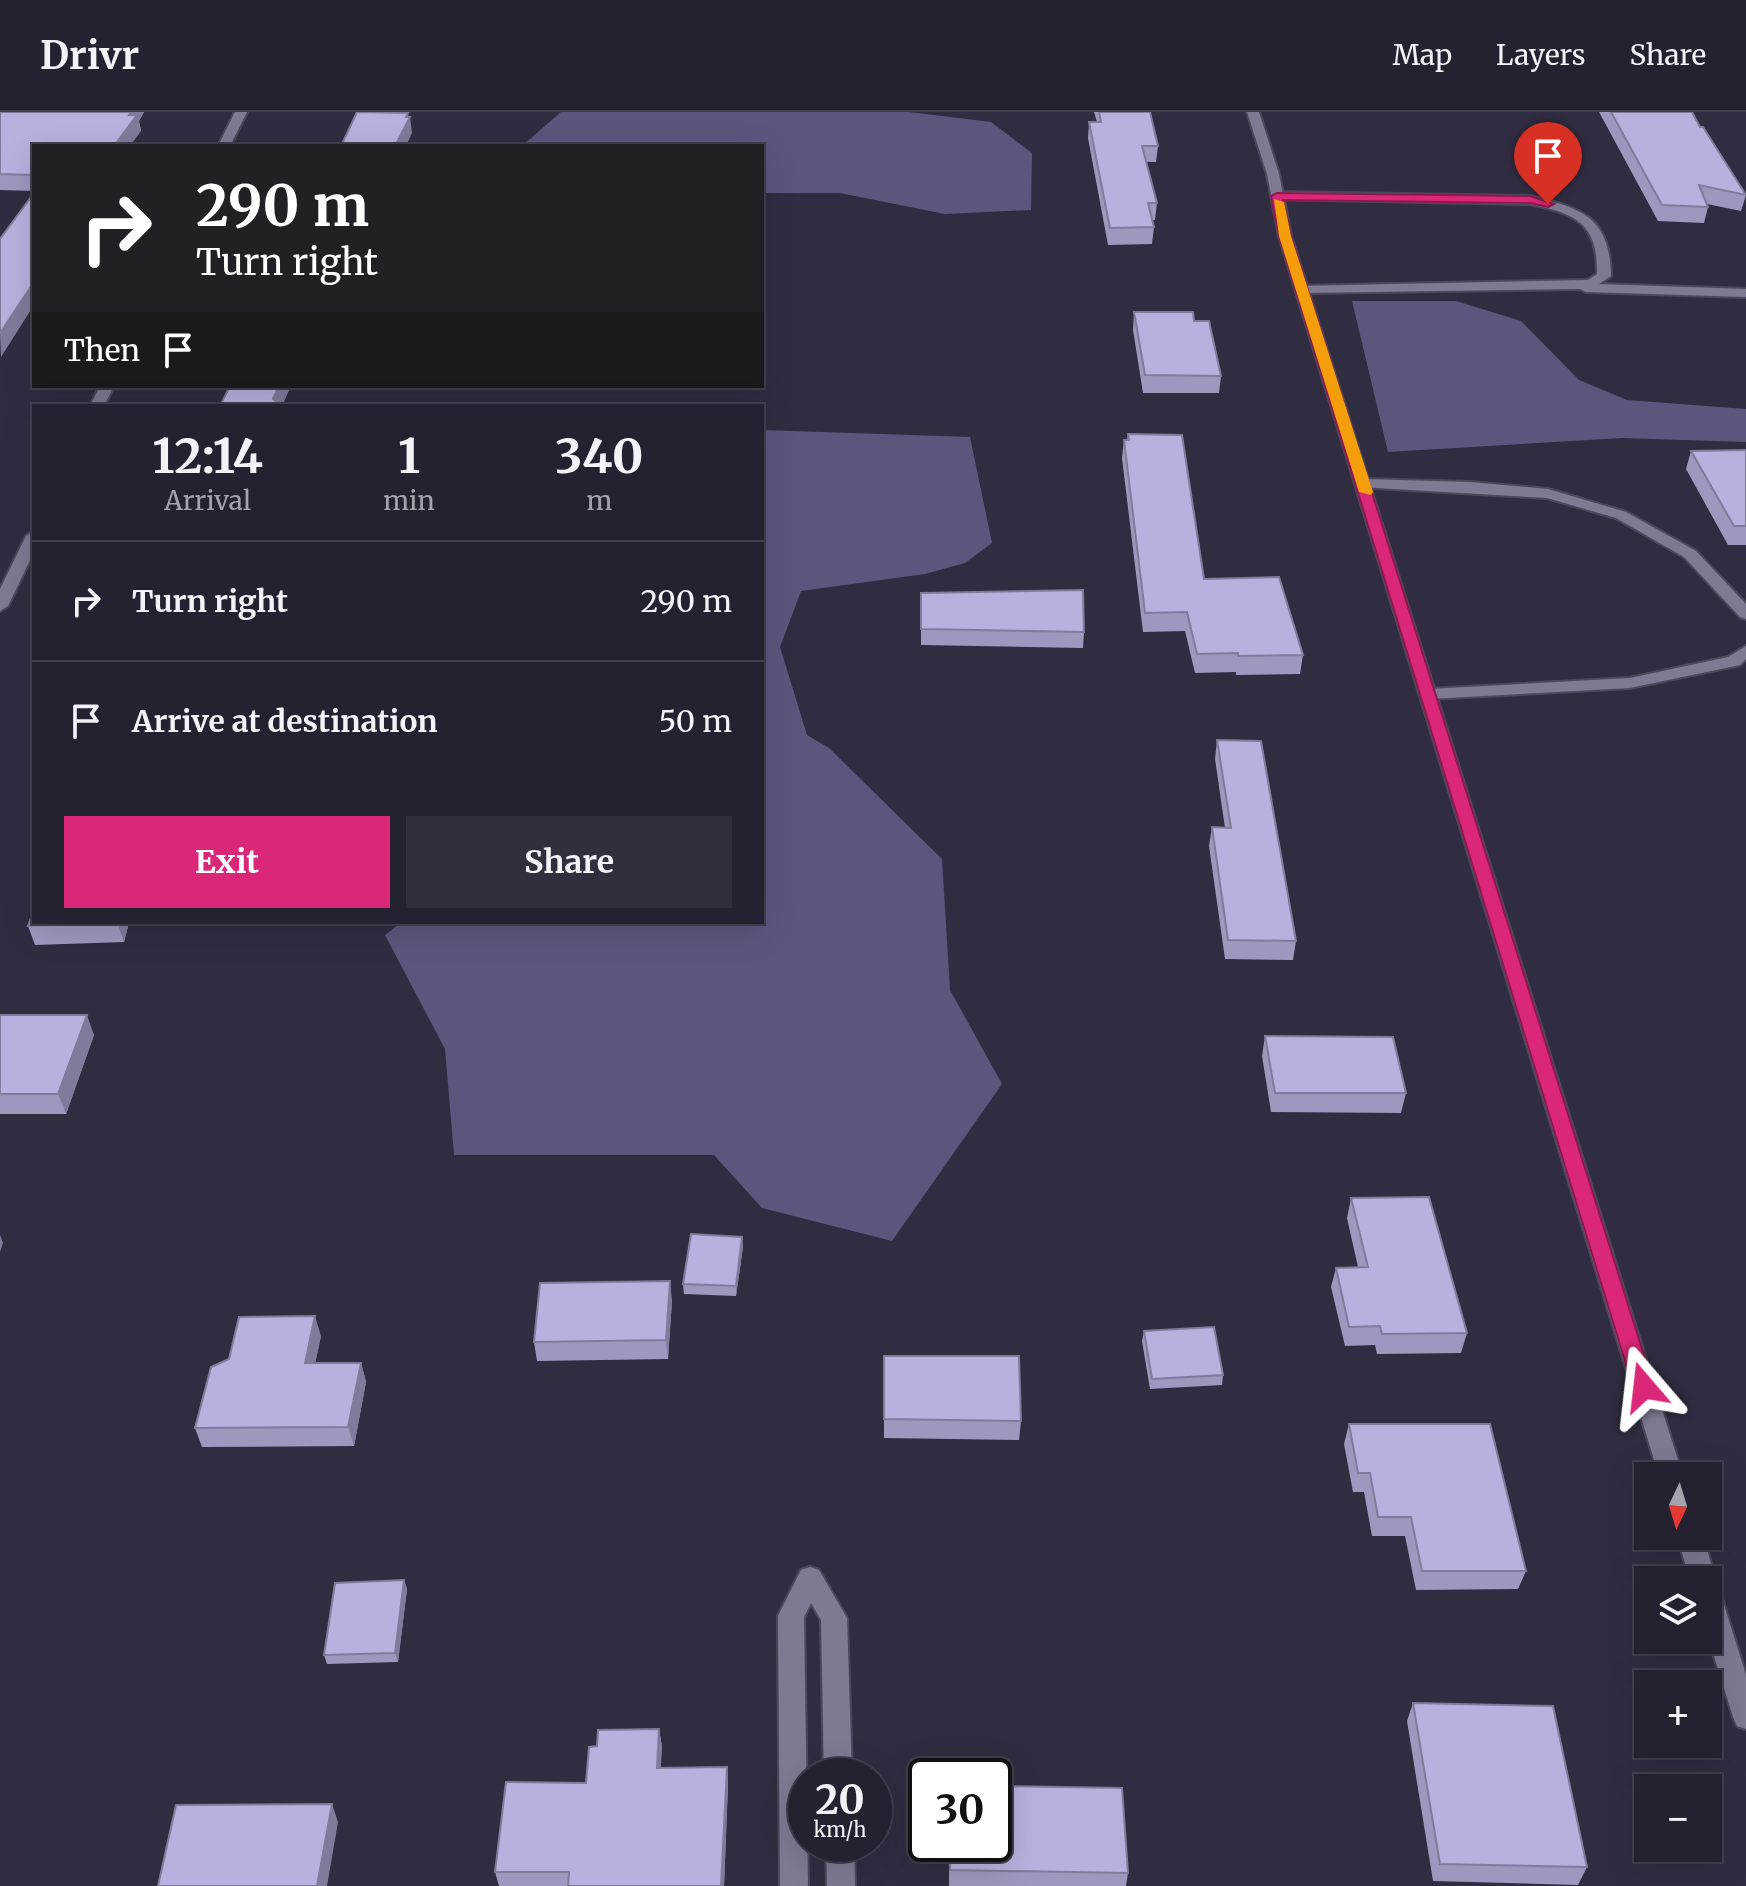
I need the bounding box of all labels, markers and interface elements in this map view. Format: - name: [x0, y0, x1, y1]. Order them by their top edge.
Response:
- text: Drivr: [40, 32, 139, 79]
- text: Map: [1392, 37, 1452, 73]
- text: Layers: [1496, 37, 1585, 73]
- text: Share: [1629, 37, 1706, 73]
- pin: [1514, 122, 1582, 204]
- icon: arrive: [1526, 134, 1570, 178]
- text: 290 m: [196, 171, 369, 241]
- icon: right: [64, 176, 168, 280]
- text: Turn right: [196, 240, 378, 285]
- icon: arrive: [156, 328, 200, 372]
- text: Then: [64, 331, 140, 369]
- text: 12:14: [152, 426, 263, 486]
- text: 1: [398, 426, 420, 486]
- text: 340: [555, 426, 644, 486]
- text: Arrival: [164, 484, 251, 517]
- text: min: [383, 484, 435, 517]
- text: m: [586, 484, 612, 517]
- icon: right: [64, 579, 108, 623]
- text: Turn right: [132, 582, 288, 620]
- text: 290 m: [641, 582, 732, 620]
- icon: arrive: [64, 699, 108, 743]
- text: Arrive at destination: [132, 702, 438, 740]
- text: 50 m: [659, 702, 732, 740]
- button: Exit: [64, 816, 390, 908]
- button: Share: [406, 816, 732, 908]
- position arrow: [1602, 1345, 1686, 1429]
- north arrow: [1634, 1462, 1722, 1550]
- map controls: [1634, 1462, 1722, 1862]
- button: layers: [1634, 1566, 1722, 1654]
- button: +: [1634, 1670, 1722, 1758]
- speed limit sign: 30: [908, 1758, 1012, 1862]
- button: −: [1634, 1774, 1722, 1862]
- text: 20: [815, 1775, 865, 1825]
- text: km/h: [814, 1817, 866, 1842]

